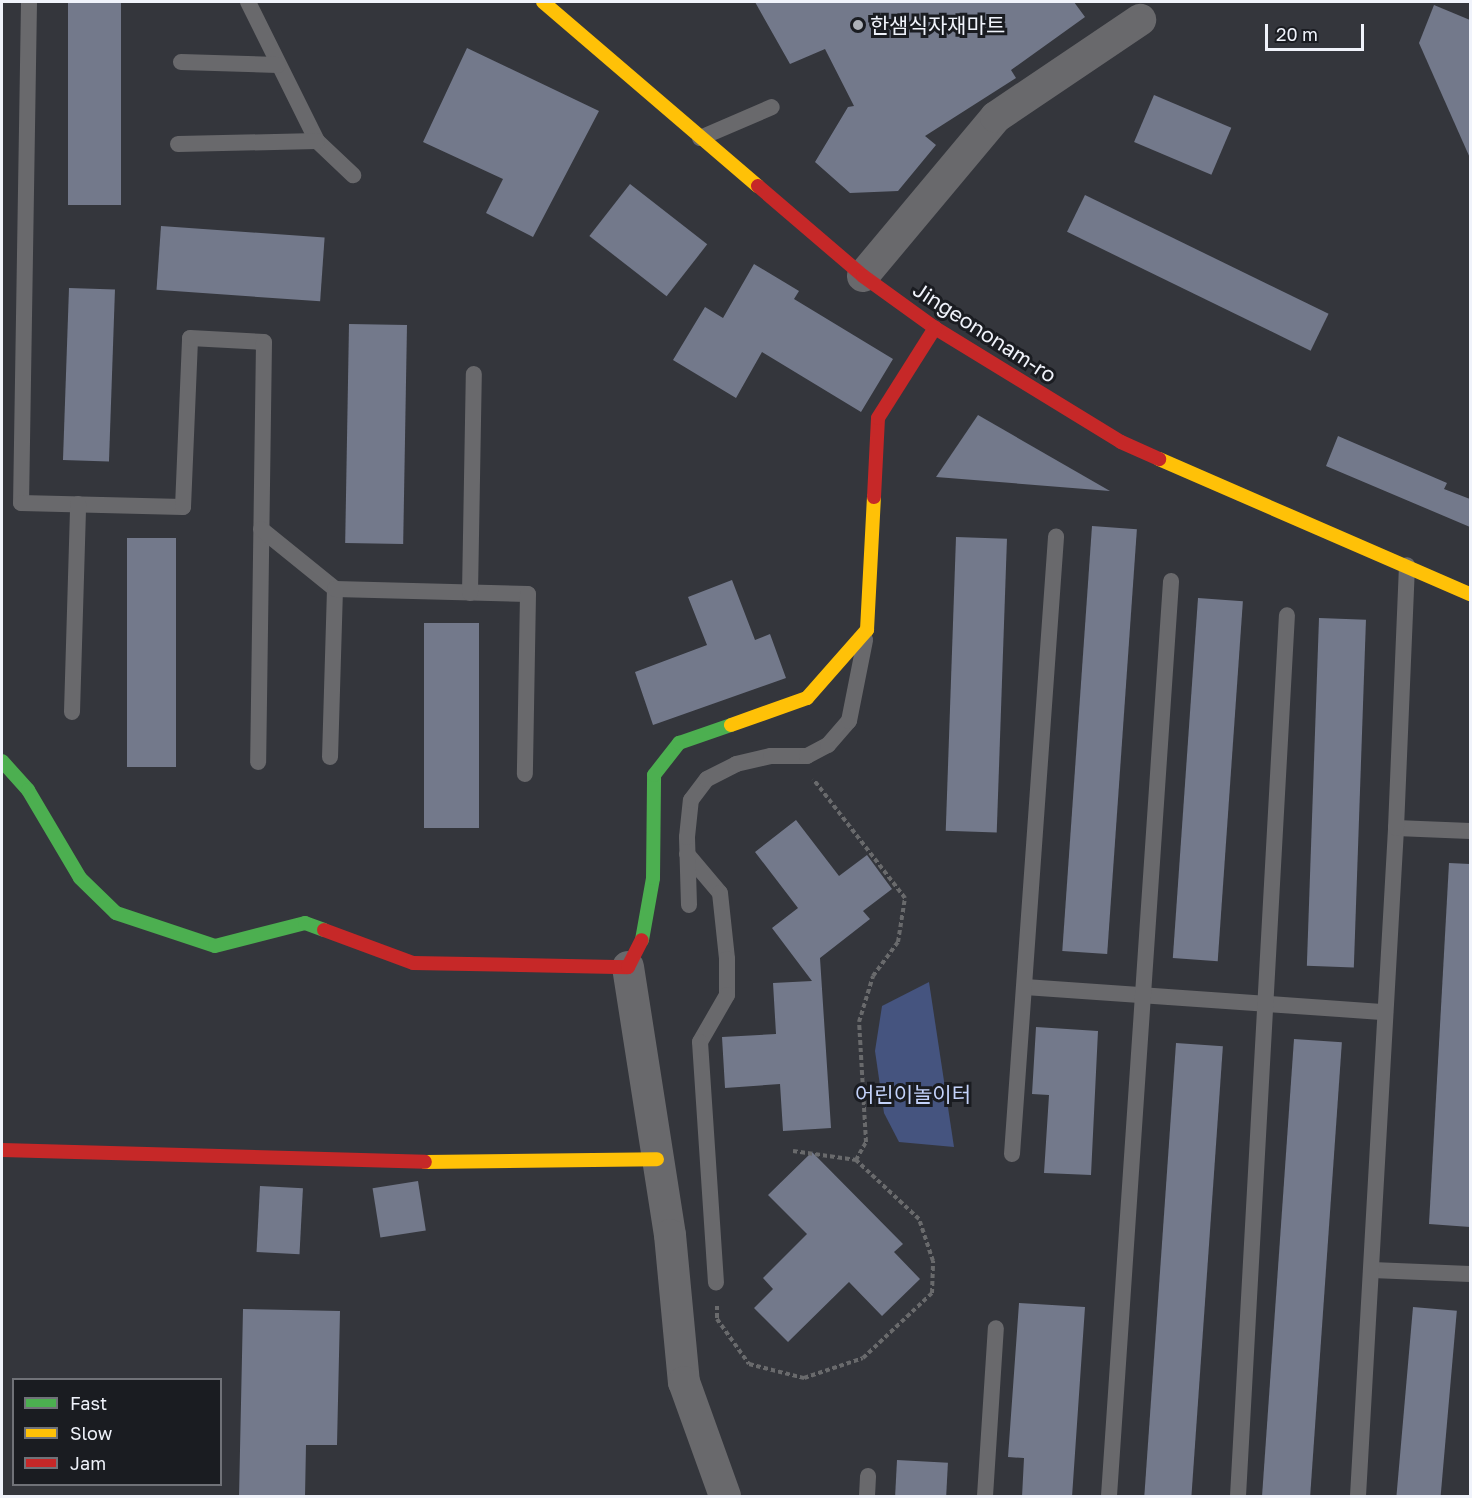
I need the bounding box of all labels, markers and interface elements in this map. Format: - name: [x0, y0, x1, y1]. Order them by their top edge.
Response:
- place label: 한샘식자재마트: [870, 12, 1005, 38]
- scale bar: [1268, 12, 1367, 50]
- marker: 한샘식자재마트: [851, 18, 865, 32]
- text: 20 m: [1276, 23, 1318, 45]
- street label: Jingeononam-ro: [909, 276, 1061, 388]
- park label: 어린이놀이터: [855, 1081, 971, 1107]
- legend: [12, 1378, 222, 1486]
- text: Fast: [70, 1392, 107, 1414]
- text: Slow: [70, 1422, 112, 1444]
- text: Jam: [70, 1452, 106, 1474]

